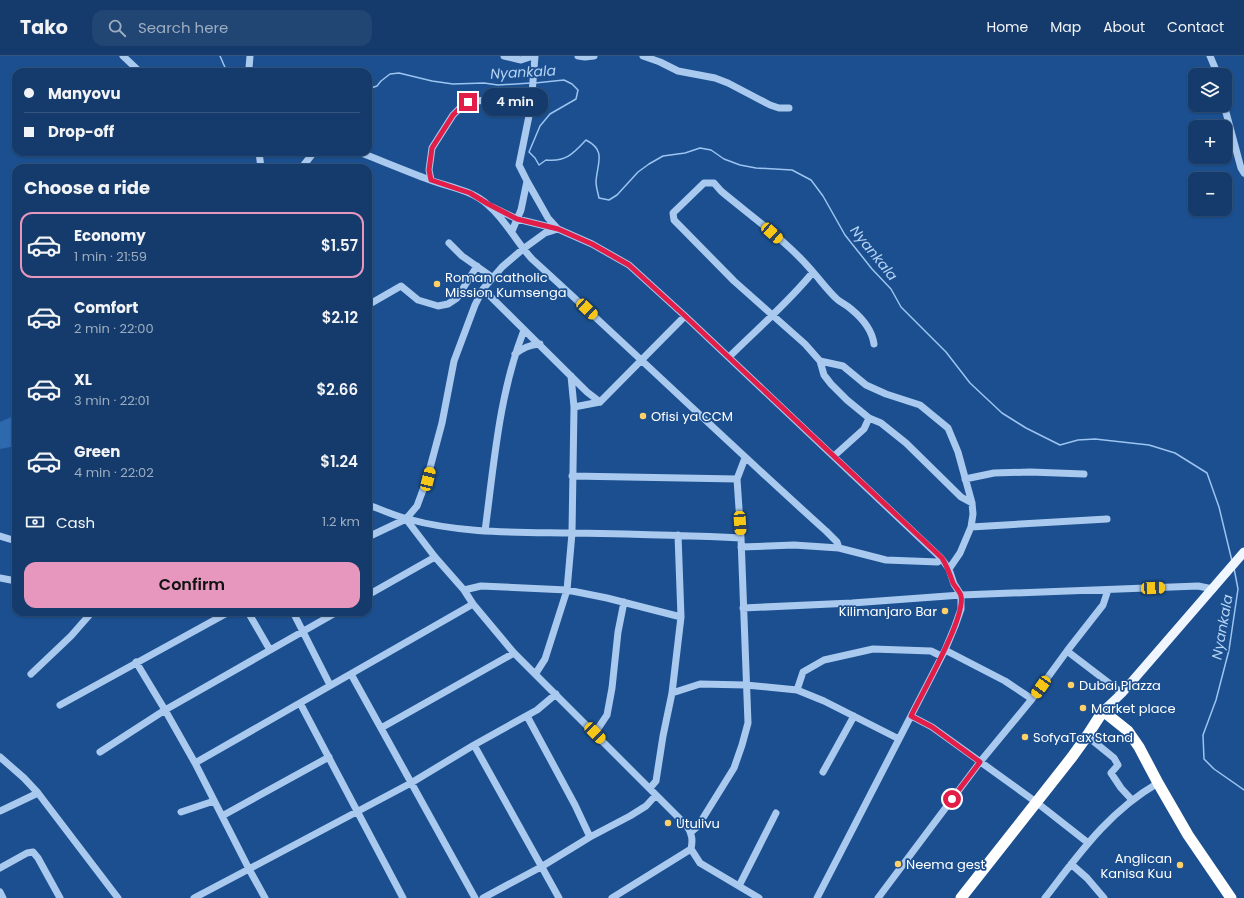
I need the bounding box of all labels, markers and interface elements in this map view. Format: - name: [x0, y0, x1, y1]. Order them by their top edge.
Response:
- search box: [92, 10, 372, 46]
- text: Tako: [20, 14, 68, 41]
- icon: search: [106, 17, 128, 39]
- text: Search here: [138, 17, 228, 38]
- text: Home: [986, 17, 1028, 37]
- text: Map: [1050, 17, 1081, 37]
- text: About: [1103, 17, 1145, 37]
- text: Contact: [1167, 17, 1224, 37]
- water label: Nyankala: [490, 60, 557, 84]
- map controls: [1188, 68, 1232, 216]
- button: layers: [1188, 68, 1232, 112]
- text: Manyovu: [48, 83, 121, 104]
- callout: 4 min: [482, 88, 548, 116]
- text: 4 min: [496, 92, 534, 111]
- route end: [459, 93, 477, 111]
- button: +: [1188, 120, 1232, 164]
- text: Drop-off: [48, 121, 114, 142]
- button: −: [1188, 172, 1232, 216]
- text: Choose a ride: [24, 175, 150, 200]
- car: [759, 221, 785, 245]
- water label: Nyankala: [846, 221, 903, 285]
- text: Economy: [74, 225, 146, 246]
- icon: car: [26, 227, 62, 263]
- text: $1.57: [321, 235, 358, 256]
- text: 1 min · 21:59: [74, 247, 147, 266]
- place label: Roman catholic Mission Kumsenga: [445, 268, 567, 302]
- marker: Roman catholic Mission Kumsenga: [432, 279, 442, 289]
- car: [574, 296, 600, 322]
- text: Comfort: [74, 297, 138, 318]
- icon: car: [26, 299, 62, 335]
- text: $2.12: [322, 307, 358, 328]
- text: 2 min · 22:00: [74, 319, 154, 338]
- text: XL: [74, 369, 92, 390]
- icon: car: [26, 371, 62, 407]
- text: $2.66: [316, 379, 358, 400]
- text: 3 min · 22:01: [74, 391, 150, 410]
- place label: Ofisi ya CCM: [651, 407, 733, 426]
- marker: Ofisi ya CCM: [638, 411, 648, 421]
- text: Green: [74, 441, 120, 462]
- icon: car: [26, 443, 62, 479]
- text: $1.24: [320, 451, 358, 472]
- text: 4 min · 22:02: [74, 463, 154, 482]
- car: [419, 466, 437, 492]
- icon: cash: [24, 511, 46, 533]
- car: [733, 511, 747, 535]
- text: Cash: [56, 512, 95, 533]
- text: 1.2 km: [322, 512, 360, 531]
- button: Confirm: [24, 562, 360, 608]
- car: [1141, 581, 1165, 595]
- water label: Nyankala: [1206, 592, 1238, 661]
- place label: Kilimanjaro Bar: [839, 602, 937, 621]
- marker: Kilimanjaro Bar: [940, 606, 950, 616]
- car: [1029, 674, 1053, 700]
- place label: Dubai Plazza: [1079, 676, 1161, 695]
- marker: Dubai Plazza: [1066, 680, 1076, 690]
- place label: Market place: [1091, 699, 1176, 718]
- marker: Market place: [1078, 703, 1088, 713]
- car: [582, 720, 608, 746]
- place label: SofyaTax Stand: [1033, 728, 1133, 747]
- marker: SofyaTax Stand: [1020, 732, 1030, 742]
- route start: [943, 790, 961, 808]
- place label: Utulivu: [676, 814, 720, 833]
- marker: Utulivu: [663, 818, 673, 828]
- place label: Anglican Kanisa Kuu: [1100, 849, 1172, 883]
- place label: Neema gest: [906, 855, 986, 874]
- marker: Neema gest: [893, 859, 903, 869]
- marker: Anglican Kanisa Kuu: [1175, 860, 1185, 870]

